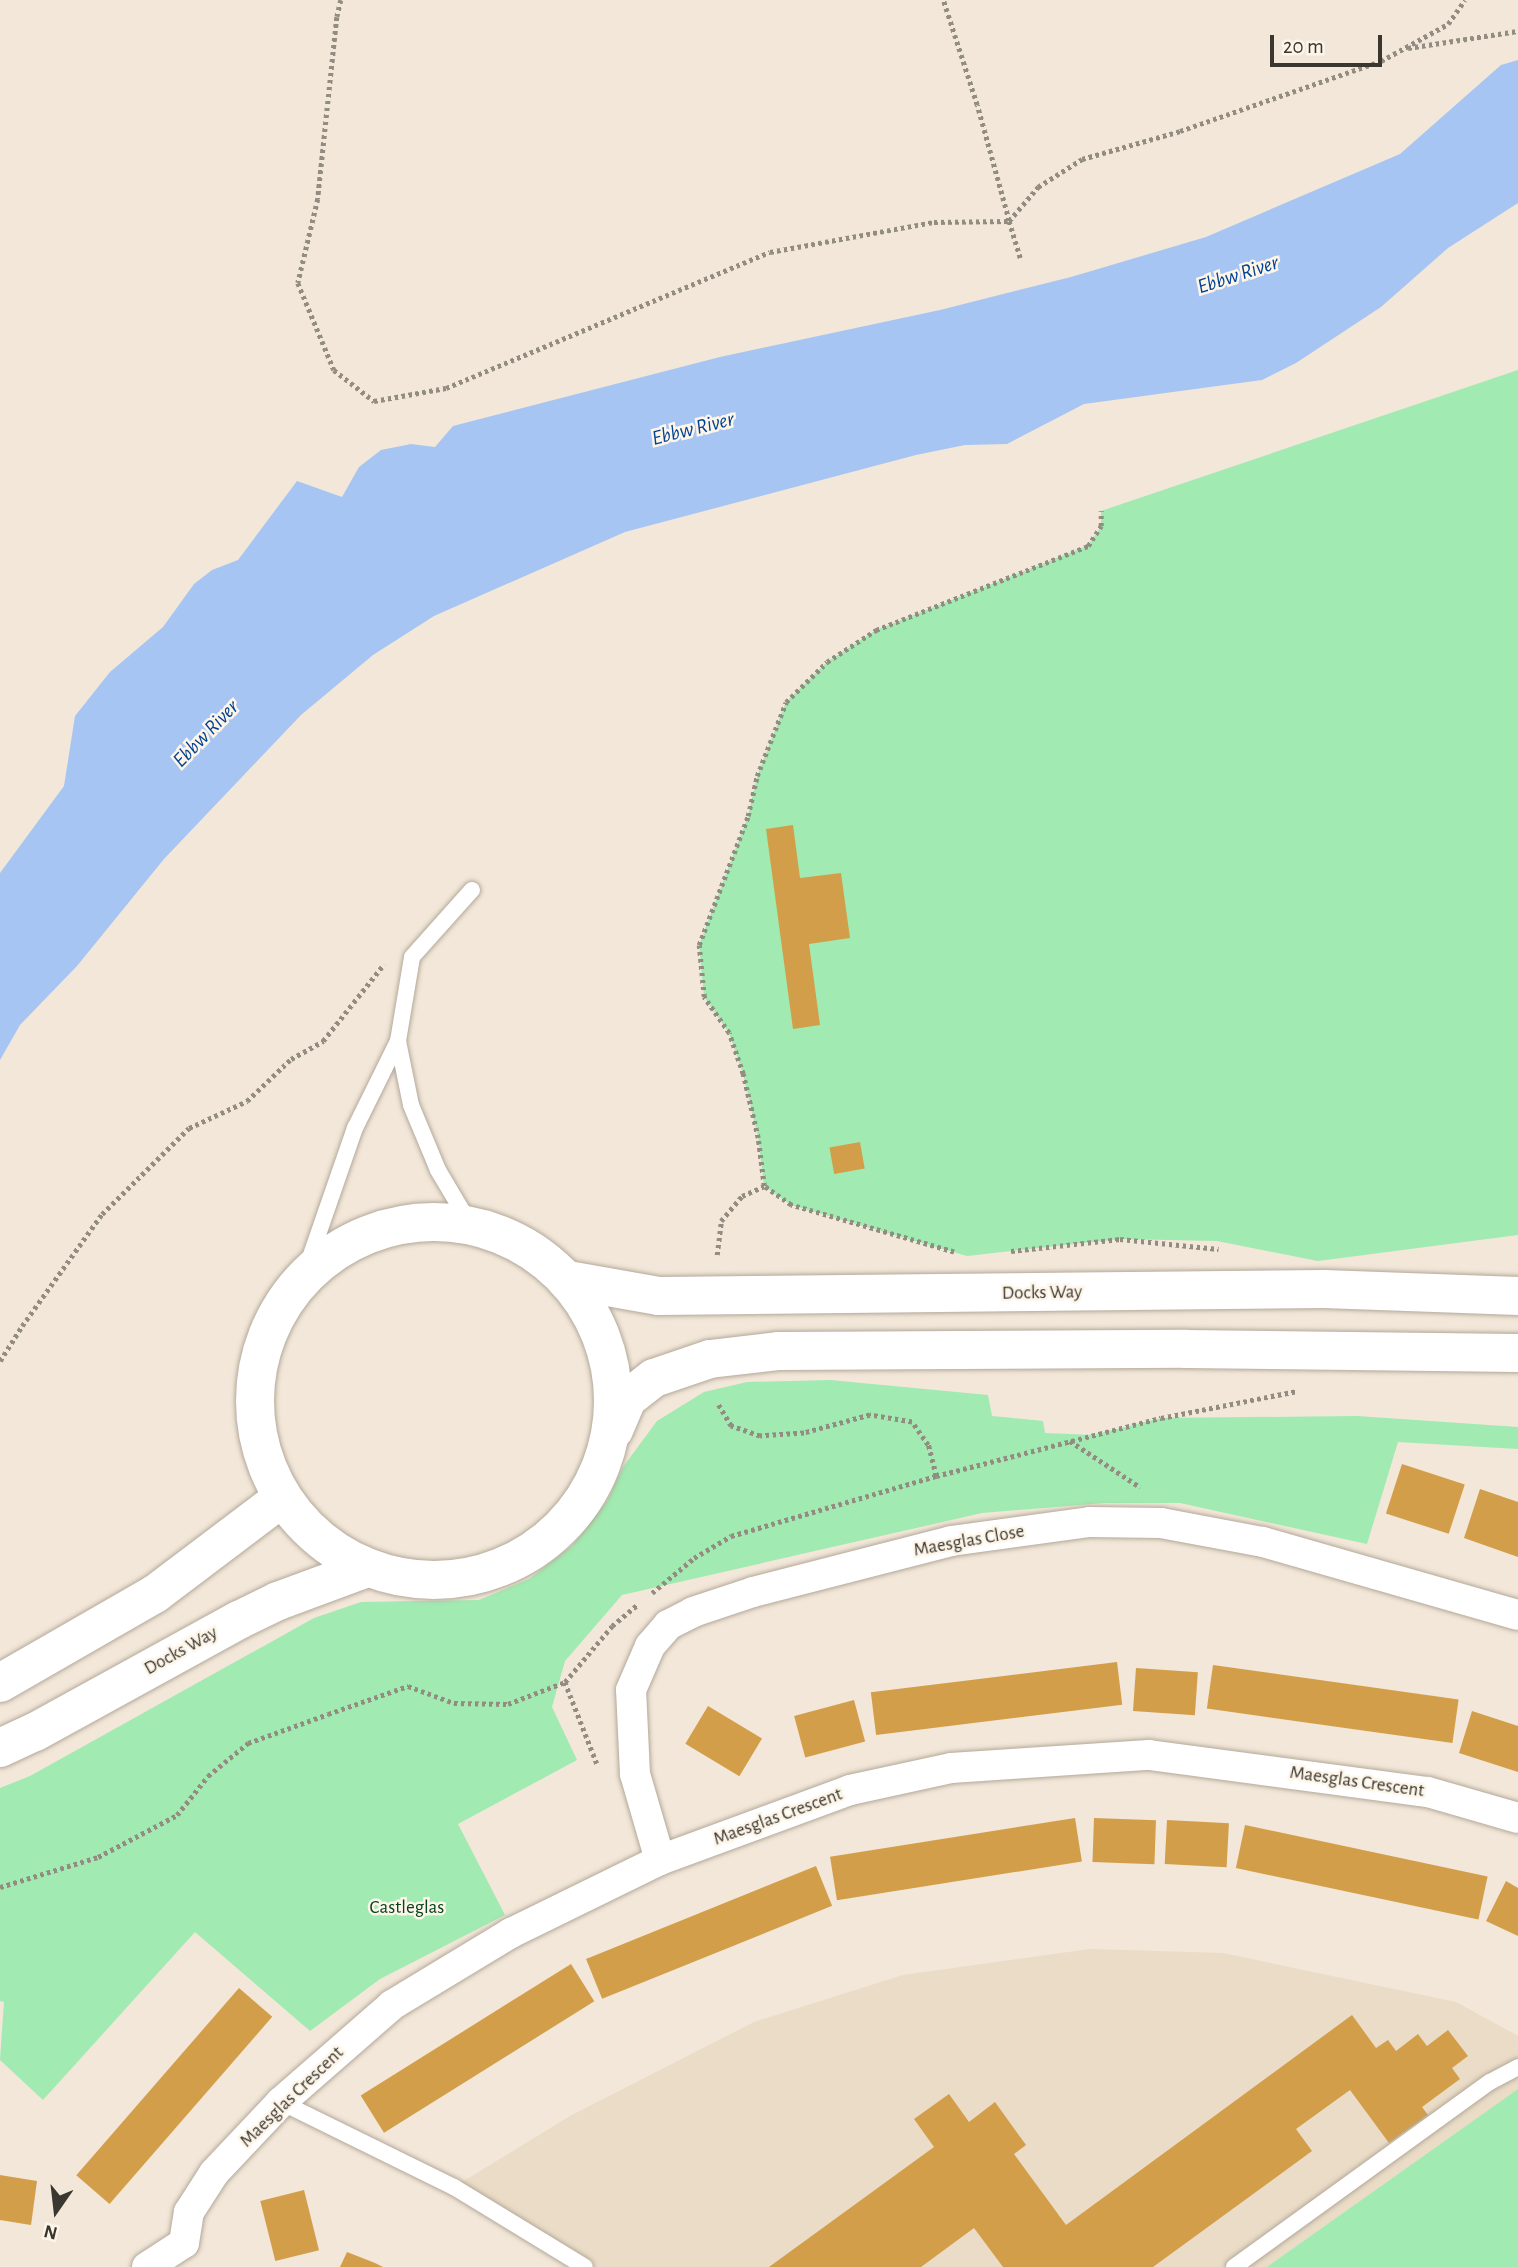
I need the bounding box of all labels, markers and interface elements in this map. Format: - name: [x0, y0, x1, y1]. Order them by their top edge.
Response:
- scale bar: [1273, 21, 1385, 65]
- text: 20 m: [1283, 36, 1324, 57]
- water label: Ebbw River: [1194, 250, 1282, 300]
- water label: Ebbw River: [649, 407, 737, 451]
- water label: Ebbw River: [168, 695, 244, 773]
- street label: Docks Way: [1002, 1281, 1082, 1305]
- street label: Maesglas Close: [912, 1520, 1026, 1562]
- street label: Docks Way: [140, 1622, 222, 1680]
- street label: Maesglas Crescent: [1288, 1761, 1426, 1803]
- street label: Maesglas Crescent: [710, 1783, 846, 1851]
- park label: Castleglas: [370, 1897, 444, 1919]
- street label: Maesglas Crescent: [235, 2042, 349, 2152]
- north arrow: [21, 2176, 91, 2246]
- text: N: [42, 2221, 60, 2243]

